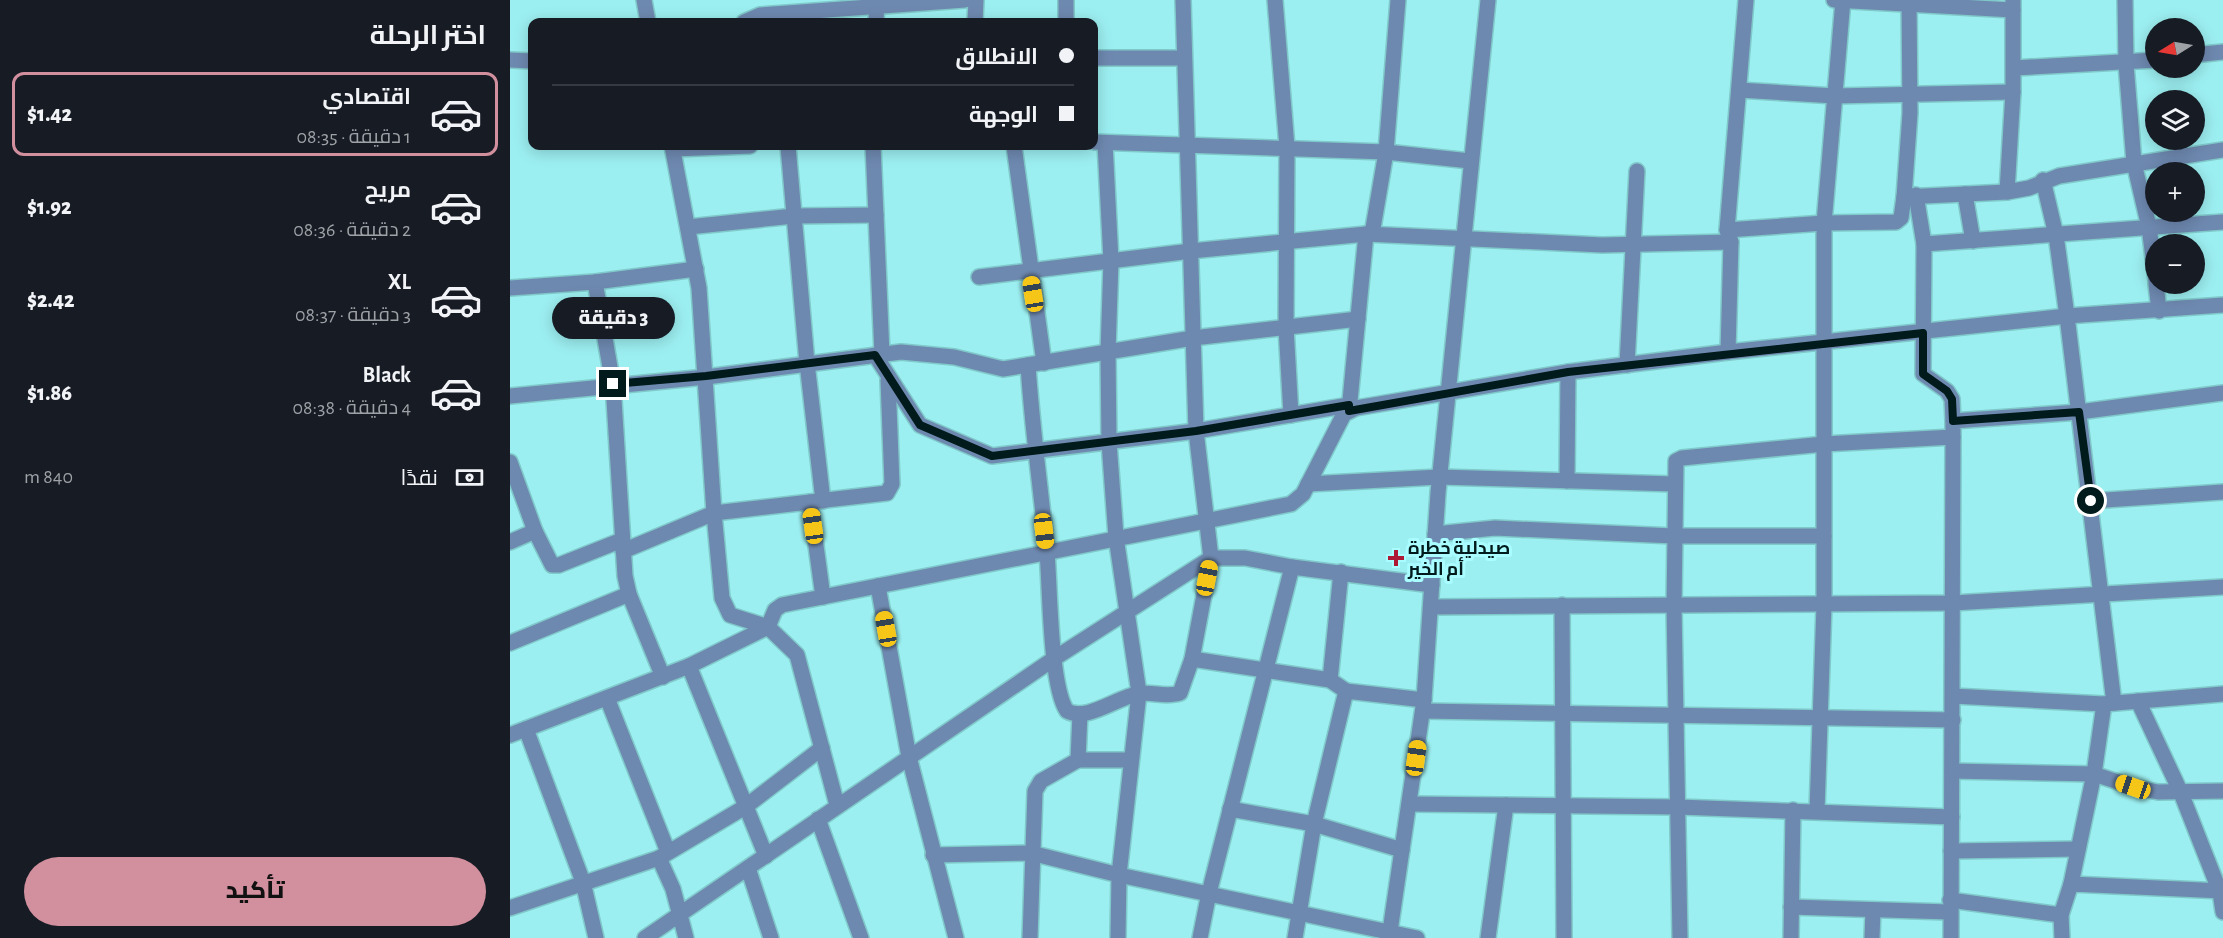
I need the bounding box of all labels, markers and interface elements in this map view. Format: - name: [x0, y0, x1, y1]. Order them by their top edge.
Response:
- north arrow: [2145, 18, 2205, 78]
- map controls: [2145, 18, 2205, 294]
- text: اختر الرحلة: [370, 22, 486, 49]
- text: الانطلاق: [955, 46, 1038, 68]
- text: اقتصادي: [322, 86, 411, 108]
- icon: car: [429, 87, 483, 141]
- button: layers: [2145, 90, 2205, 150]
- text: $1.42: [27, 103, 72, 125]
- text: الوجهة: [969, 104, 1038, 126]
- text: 1 دقيقة · 08:35: [296, 127, 411, 147]
- button: +: [2145, 162, 2205, 222]
- text: مريح: [365, 179, 411, 201]
- icon: car: [429, 180, 483, 234]
- text: $1.92: [27, 196, 71, 218]
- text: 2 دقيقة · 08:36: [293, 220, 411, 240]
- button: −: [2145, 234, 2205, 294]
- text: XL: [388, 271, 411, 293]
- icon: car: [429, 273, 483, 327]
- car: [1021, 275, 1045, 313]
- text: $2.42: [27, 289, 74, 311]
- callout: 3 دقيقة: [552, 297, 674, 339]
- text: 3 دقيقة · 08:37: [295, 305, 411, 325]
- text: 3 دقيقة: [579, 308, 648, 328]
- text: Black: [363, 364, 411, 386]
- icon: car: [429, 366, 483, 420]
- route end: [599, 370, 626, 397]
- text: $1.86: [27, 382, 72, 404]
- text: 4 دقيقة · 08:38: [293, 398, 411, 418]
- icon: cash: [453, 461, 486, 494]
- text: 840 m: [24, 467, 73, 487]
- text: نقدًا: [400, 467, 438, 489]
- route start: [2077, 487, 2104, 514]
- car: [802, 507, 824, 545]
- car: [1033, 512, 1055, 550]
- place label: صيدلية خطرة أم الخير: [1407, 540, 1510, 581]
- marker: صيدلية خطرة أم الخير: [1389, 551, 1403, 565]
- car: [1195, 559, 1219, 597]
- car: [874, 610, 898, 648]
- car: [1405, 739, 1427, 777]
- car: [2113, 773, 2153, 801]
- button: تأكيد: [24, 857, 486, 926]

